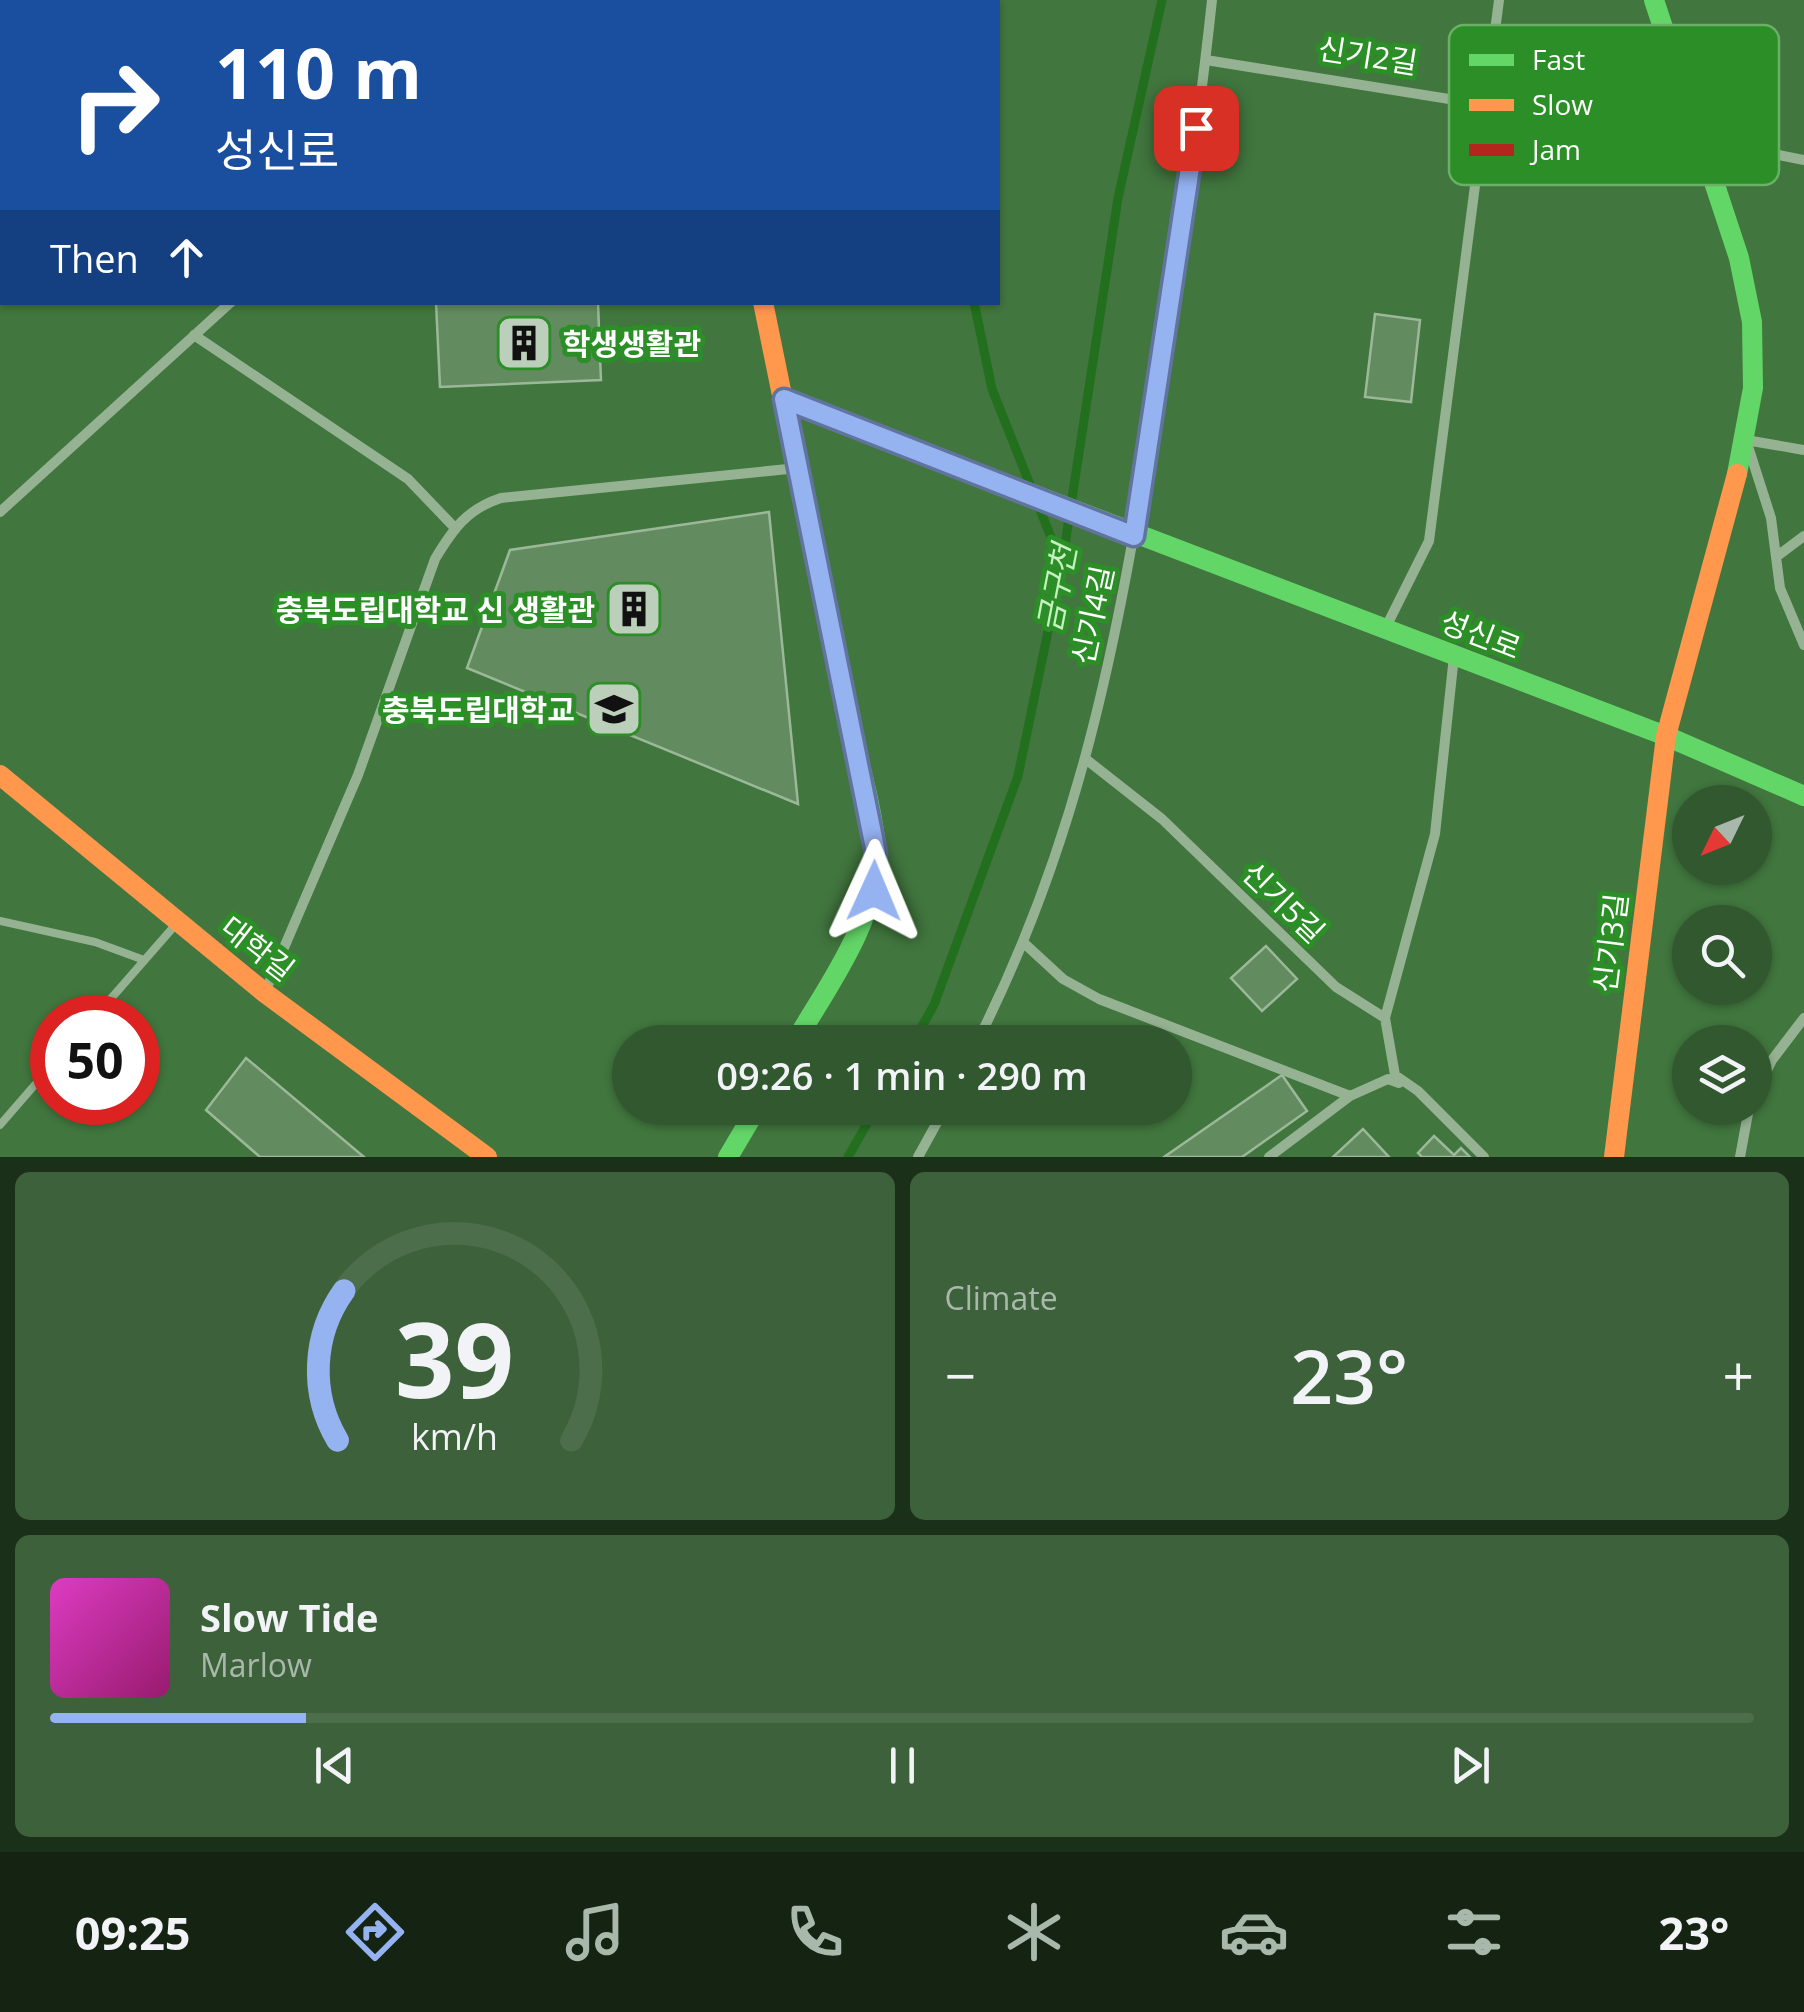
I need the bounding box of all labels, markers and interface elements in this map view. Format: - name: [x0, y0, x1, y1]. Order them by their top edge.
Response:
- text: 110 m: [215, 24, 422, 120]
- legend: [1449, 25, 1779, 185]
- street label: 신기2길: [1315, 27, 1421, 83]
- icon: right: [50, 40, 180, 170]
- text: Fast: [1532, 40, 1585, 78]
- text: Slow: [1532, 85, 1593, 123]
- pin: [1154, 86, 1239, 171]
- icon: arrive: [1169, 101, 1224, 156]
- text: 성신로: [215, 119, 339, 180]
- text: Jam: [1529, 130, 1581, 168]
- icon: ahead: [159, 230, 214, 285]
- text: Then: [50, 232, 139, 284]
- building icon: 학생생활관: [494, 313, 554, 373]
- place label: 학생생활관: [563, 323, 701, 364]
- water label: 금구천: [1026, 537, 1086, 635]
- street label: 신기4길: [1062, 562, 1122, 668]
- building icon: 충북도립대학교 신 생활관: [604, 579, 664, 639]
- place label: 충북도립대학교 신 생활관: [276, 589, 595, 630]
- street label: 성신로: [1435, 600, 1527, 668]
- school or university icon: 충북도립대학교: [584, 679, 644, 739]
- place label: 충북도립대학교: [382, 689, 575, 730]
- north arrow: [1672, 785, 1772, 885]
- map controls: [1672, 785, 1772, 1125]
- position arrow: [822, 839, 926, 943]
- street label: 신기5길: [1234, 853, 1334, 951]
- street label: 신기3길: [1584, 891, 1636, 995]
- button: search: [1672, 905, 1772, 1005]
- street label: 대학길: [213, 906, 303, 990]
- speed limit sign: 50: [30, 995, 160, 1125]
- button: layers: [1672, 1025, 1772, 1125]
- text: 09:26 · 1 min · 290 m: [716, 1049, 1088, 1101]
- text: Climate: [945, 1276, 1058, 1319]
- text: 39: [395, 1287, 514, 1428]
- text: 23°: [1290, 1324, 1408, 1426]
- text: −: [945, 1337, 976, 1412]
- text: +: [1723, 1337, 1754, 1412]
- text: km/h: [411, 1412, 498, 1460]
- text: Slow Tide: [200, 1591, 379, 1643]
- text: Marlow: [200, 1643, 312, 1686]
- icon: previous: [307, 1738, 362, 1793]
- icon: pause: [875, 1738, 930, 1793]
- icon: next: [1443, 1738, 1498, 1793]
- icon: directions: [340, 1897, 410, 1967]
- icon: music: [560, 1897, 630, 1967]
- icon: phone: [780, 1897, 850, 1967]
- icon: climate: [999, 1897, 1069, 1967]
- icon: car: [1219, 1897, 1289, 1967]
- icon: filters: [1439, 1897, 1509, 1967]
- text: 09:25: [75, 1902, 191, 1963]
- text: 23°: [1658, 1902, 1729, 1963]

